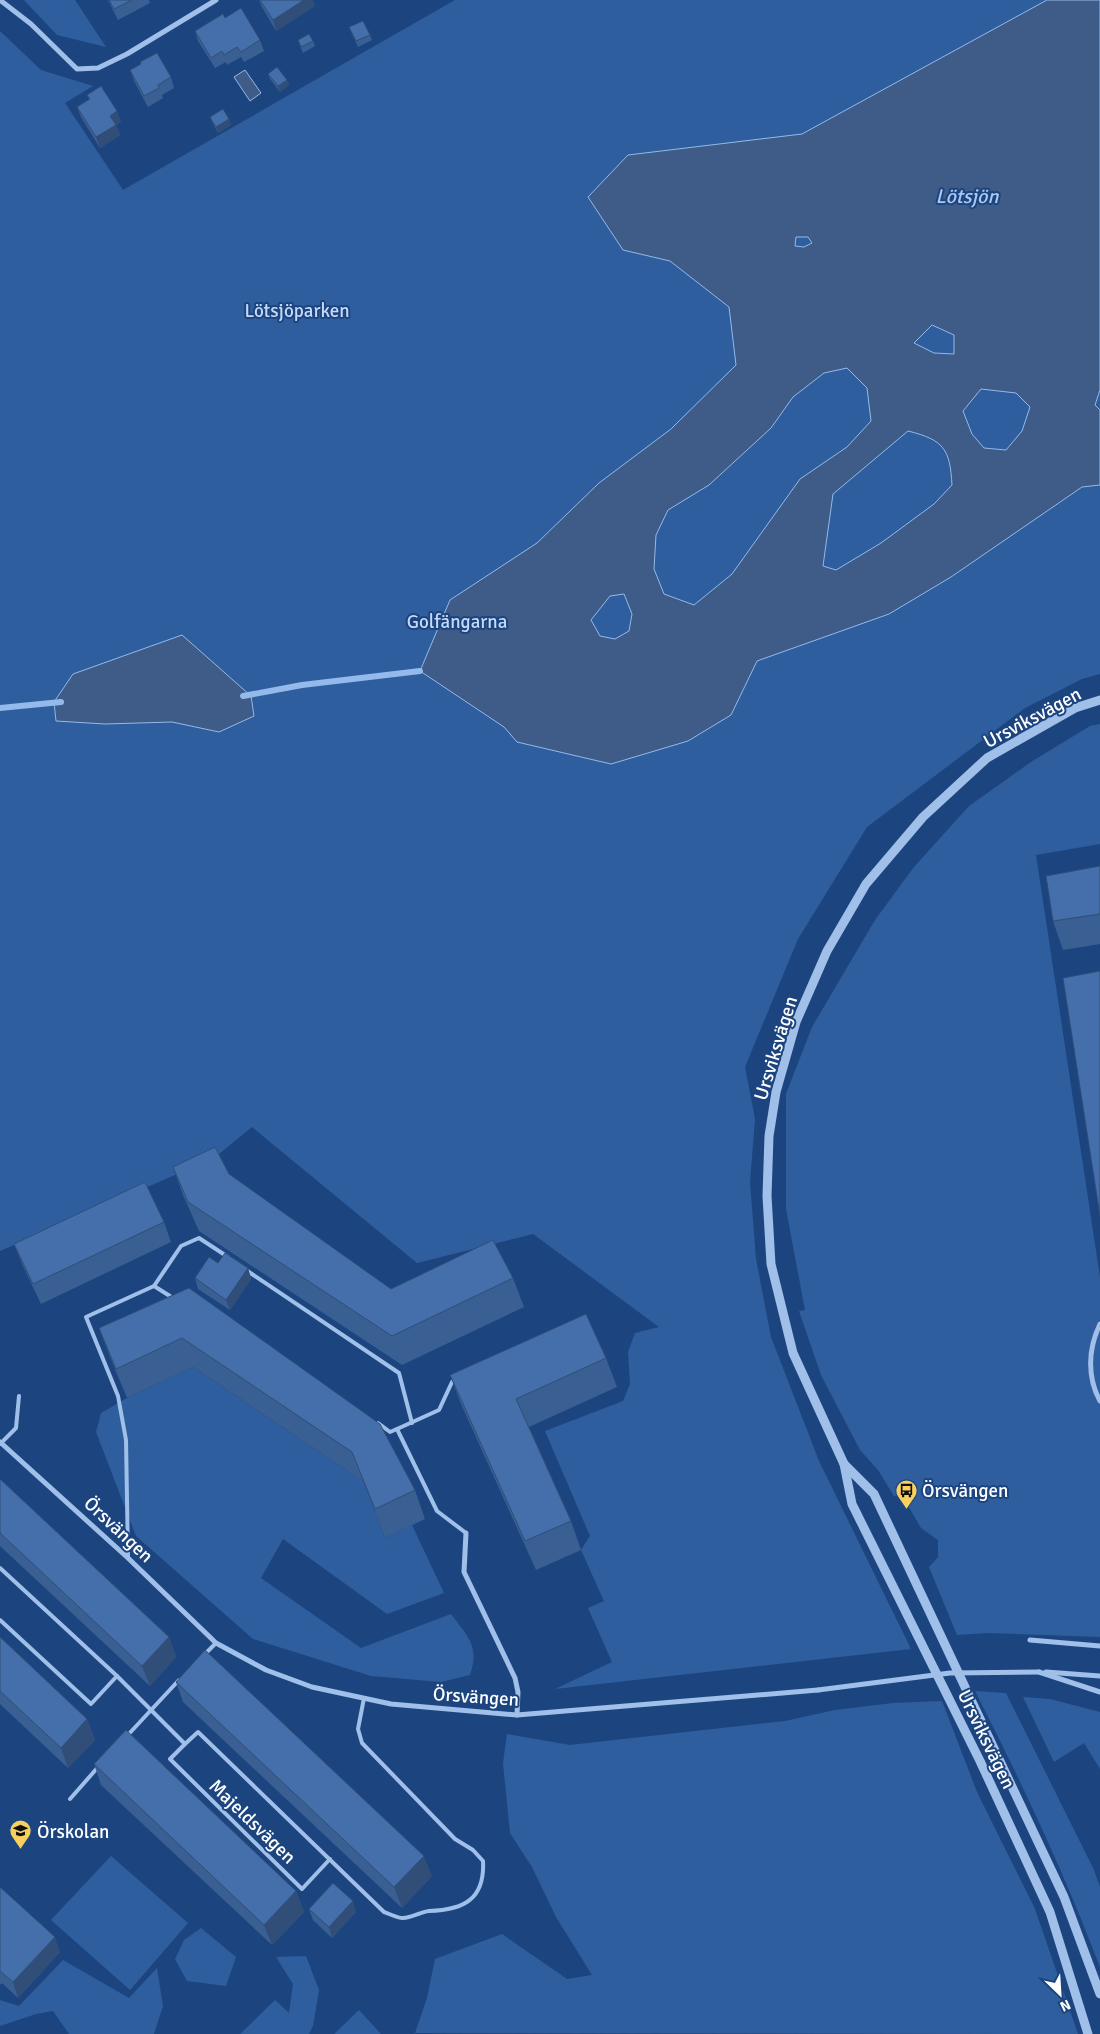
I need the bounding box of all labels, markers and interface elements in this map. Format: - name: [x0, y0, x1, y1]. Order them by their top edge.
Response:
- water label: Lötsjön: [936, 184, 999, 209]
- park label: Lötsjöparken: [244, 299, 350, 323]
- park label: Golfängarna: [407, 610, 507, 634]
- street label: Ursviksvägen: [979, 682, 1086, 754]
- street label: Ursviksvägen: [749, 993, 803, 1103]
- bus stop icon: Örsvängen: [894, 1478, 918, 1509]
- place label: Örsvängen: [922, 1479, 1008, 1503]
- street label: Örsvängen: [79, 1492, 158, 1568]
- street label: Örsvängen: [432, 1682, 520, 1712]
- street label: Ursviksvägen: [952, 1686, 1020, 1793]
- street label: Majeldsvägen: [204, 1774, 301, 1869]
- school or university icon: Örskolan: [9, 1819, 33, 1850]
- place label: Örskolan: [37, 1820, 109, 1844]
- north arrow: [1035, 1969, 1085, 2019]
- text: N: [1057, 1996, 1073, 2015]

